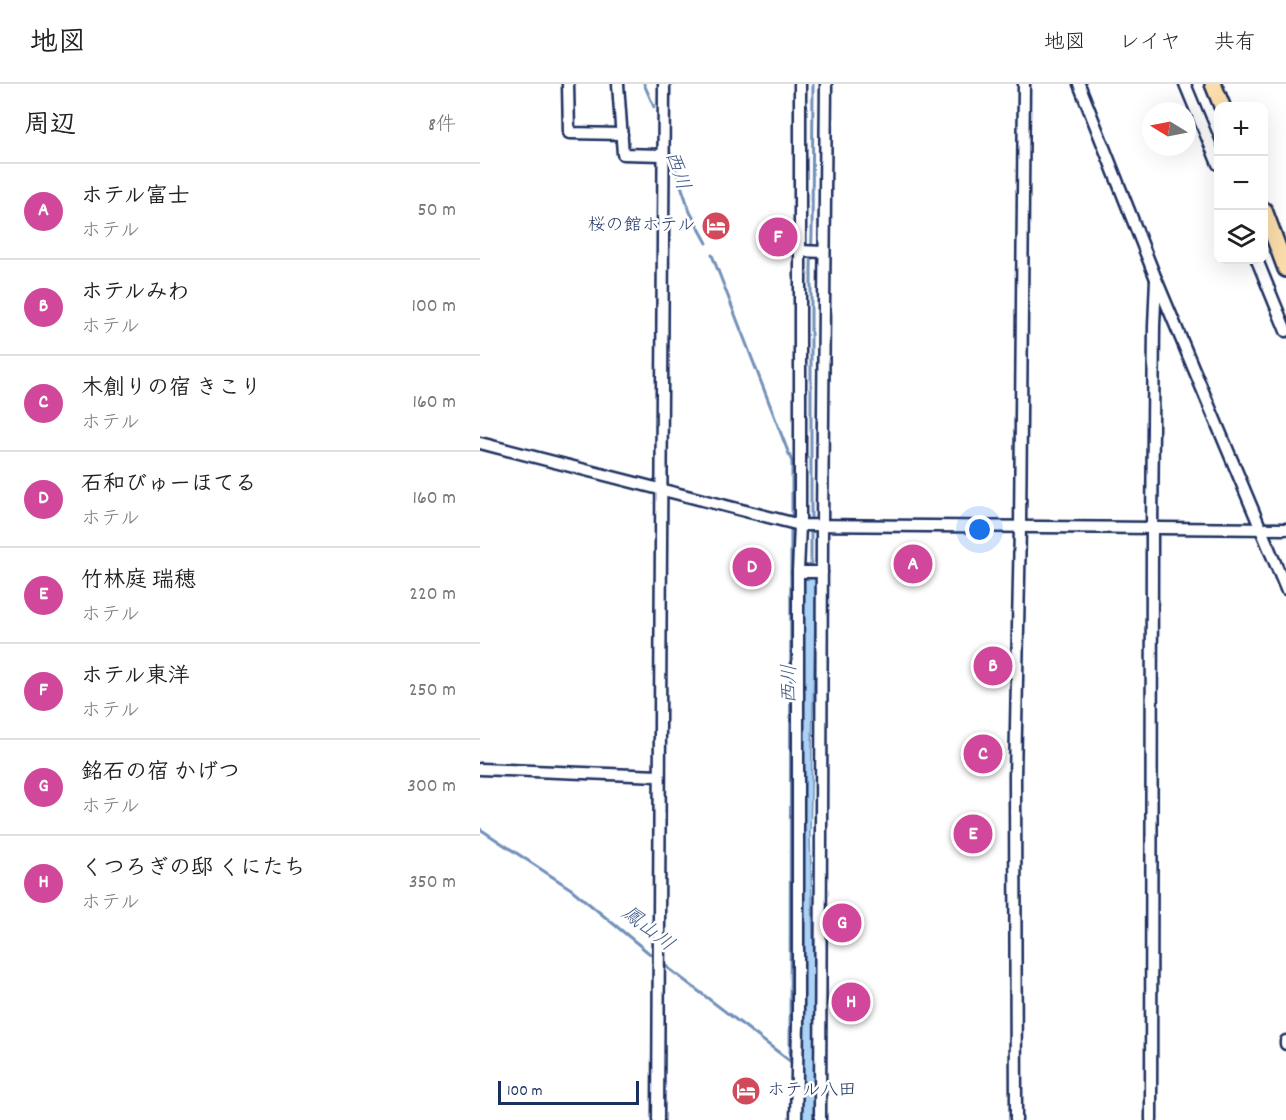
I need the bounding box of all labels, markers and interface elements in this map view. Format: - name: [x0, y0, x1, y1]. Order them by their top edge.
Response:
- text: 地図: [30, 25, 86, 65]
- text: 地図: [1044, 29, 1086, 59]
- text: レイヤ: [1119, 29, 1181, 59]
- text: 共有: [1214, 29, 1256, 59]
- north arrow: [1142, 102, 1196, 156]
- map controls: [1214, 102, 1268, 264]
- button: +: [1214, 102, 1268, 156]
- text: 周辺: [24, 108, 76, 145]
- text: 8件: [428, 112, 456, 140]
- water label: 西川: [656, 148, 696, 194]
- button: −: [1214, 156, 1268, 210]
- text: ホテル富士: [81, 182, 190, 213]
- text: A: [38, 197, 49, 225]
- text: 50 m: [418, 197, 456, 225]
- hotel icon: 桜の館ホテル: [700, 210, 732, 242]
- button: layers: [1214, 210, 1268, 264]
- place label: 桜の館ホテル: [588, 214, 695, 239]
- pin: F: [758, 214, 798, 260]
- text: ホテル: [81, 218, 140, 246]
- text: ホテルみわ: [81, 278, 190, 309]
- text: B: [39, 293, 48, 321]
- text: 100 m: [412, 293, 456, 321]
- text: ホテル: [81, 314, 140, 342]
- text: 木創りの宿 きこり: [81, 374, 262, 405]
- text: C: [39, 389, 48, 417]
- text: 160 m: [413, 389, 456, 417]
- text: ホテル: [81, 410, 140, 438]
- text: 石和びゅーほてる: [81, 470, 257, 501]
- text: D: [38, 485, 49, 513]
- text: 160 m: [413, 485, 456, 513]
- text: ホテル: [81, 506, 140, 534]
- your location: [965, 515, 994, 544]
- pin: A: [894, 542, 932, 586]
- pin: D: [732, 544, 772, 590]
- text: 竹林庭 瑞穂: [81, 566, 196, 597]
- text: E: [39, 581, 48, 609]
- text: 220 m: [409, 581, 456, 609]
- text: ホテル: [81, 602, 140, 630]
- pin: B: [974, 644, 1012, 688]
- text: ホテル東洋: [81, 662, 190, 693]
- water label: 西川: [777, 664, 805, 704]
- text: F: [39, 677, 48, 705]
- text: 250 m: [409, 677, 456, 705]
- text: ホテル: [81, 698, 140, 726]
- pin: C: [964, 732, 1002, 776]
- text: 銘石の宿 かげつ: [81, 758, 240, 789]
- text: G: [38, 773, 49, 801]
- text: 300 m: [407, 773, 456, 801]
- text: ホテル: [81, 794, 140, 822]
- pin: E: [954, 812, 992, 856]
- text: くつろぎの邸 くにたち: [81, 854, 306, 885]
- text: H: [38, 869, 49, 897]
- text: 350 m: [409, 869, 456, 897]
- text: ホテル: [81, 890, 140, 918]
- water label: 鳳山川: [615, 900, 679, 960]
- pin: G: [822, 900, 862, 946]
- pin: H: [832, 980, 871, 1024]
- hotel icon: ホテル八田: [730, 1075, 762, 1107]
- scale bar: [498, 1078, 639, 1106]
- place label: ホテル八田: [767, 1079, 856, 1104]
- text: 100 m: [507, 1080, 543, 1103]

